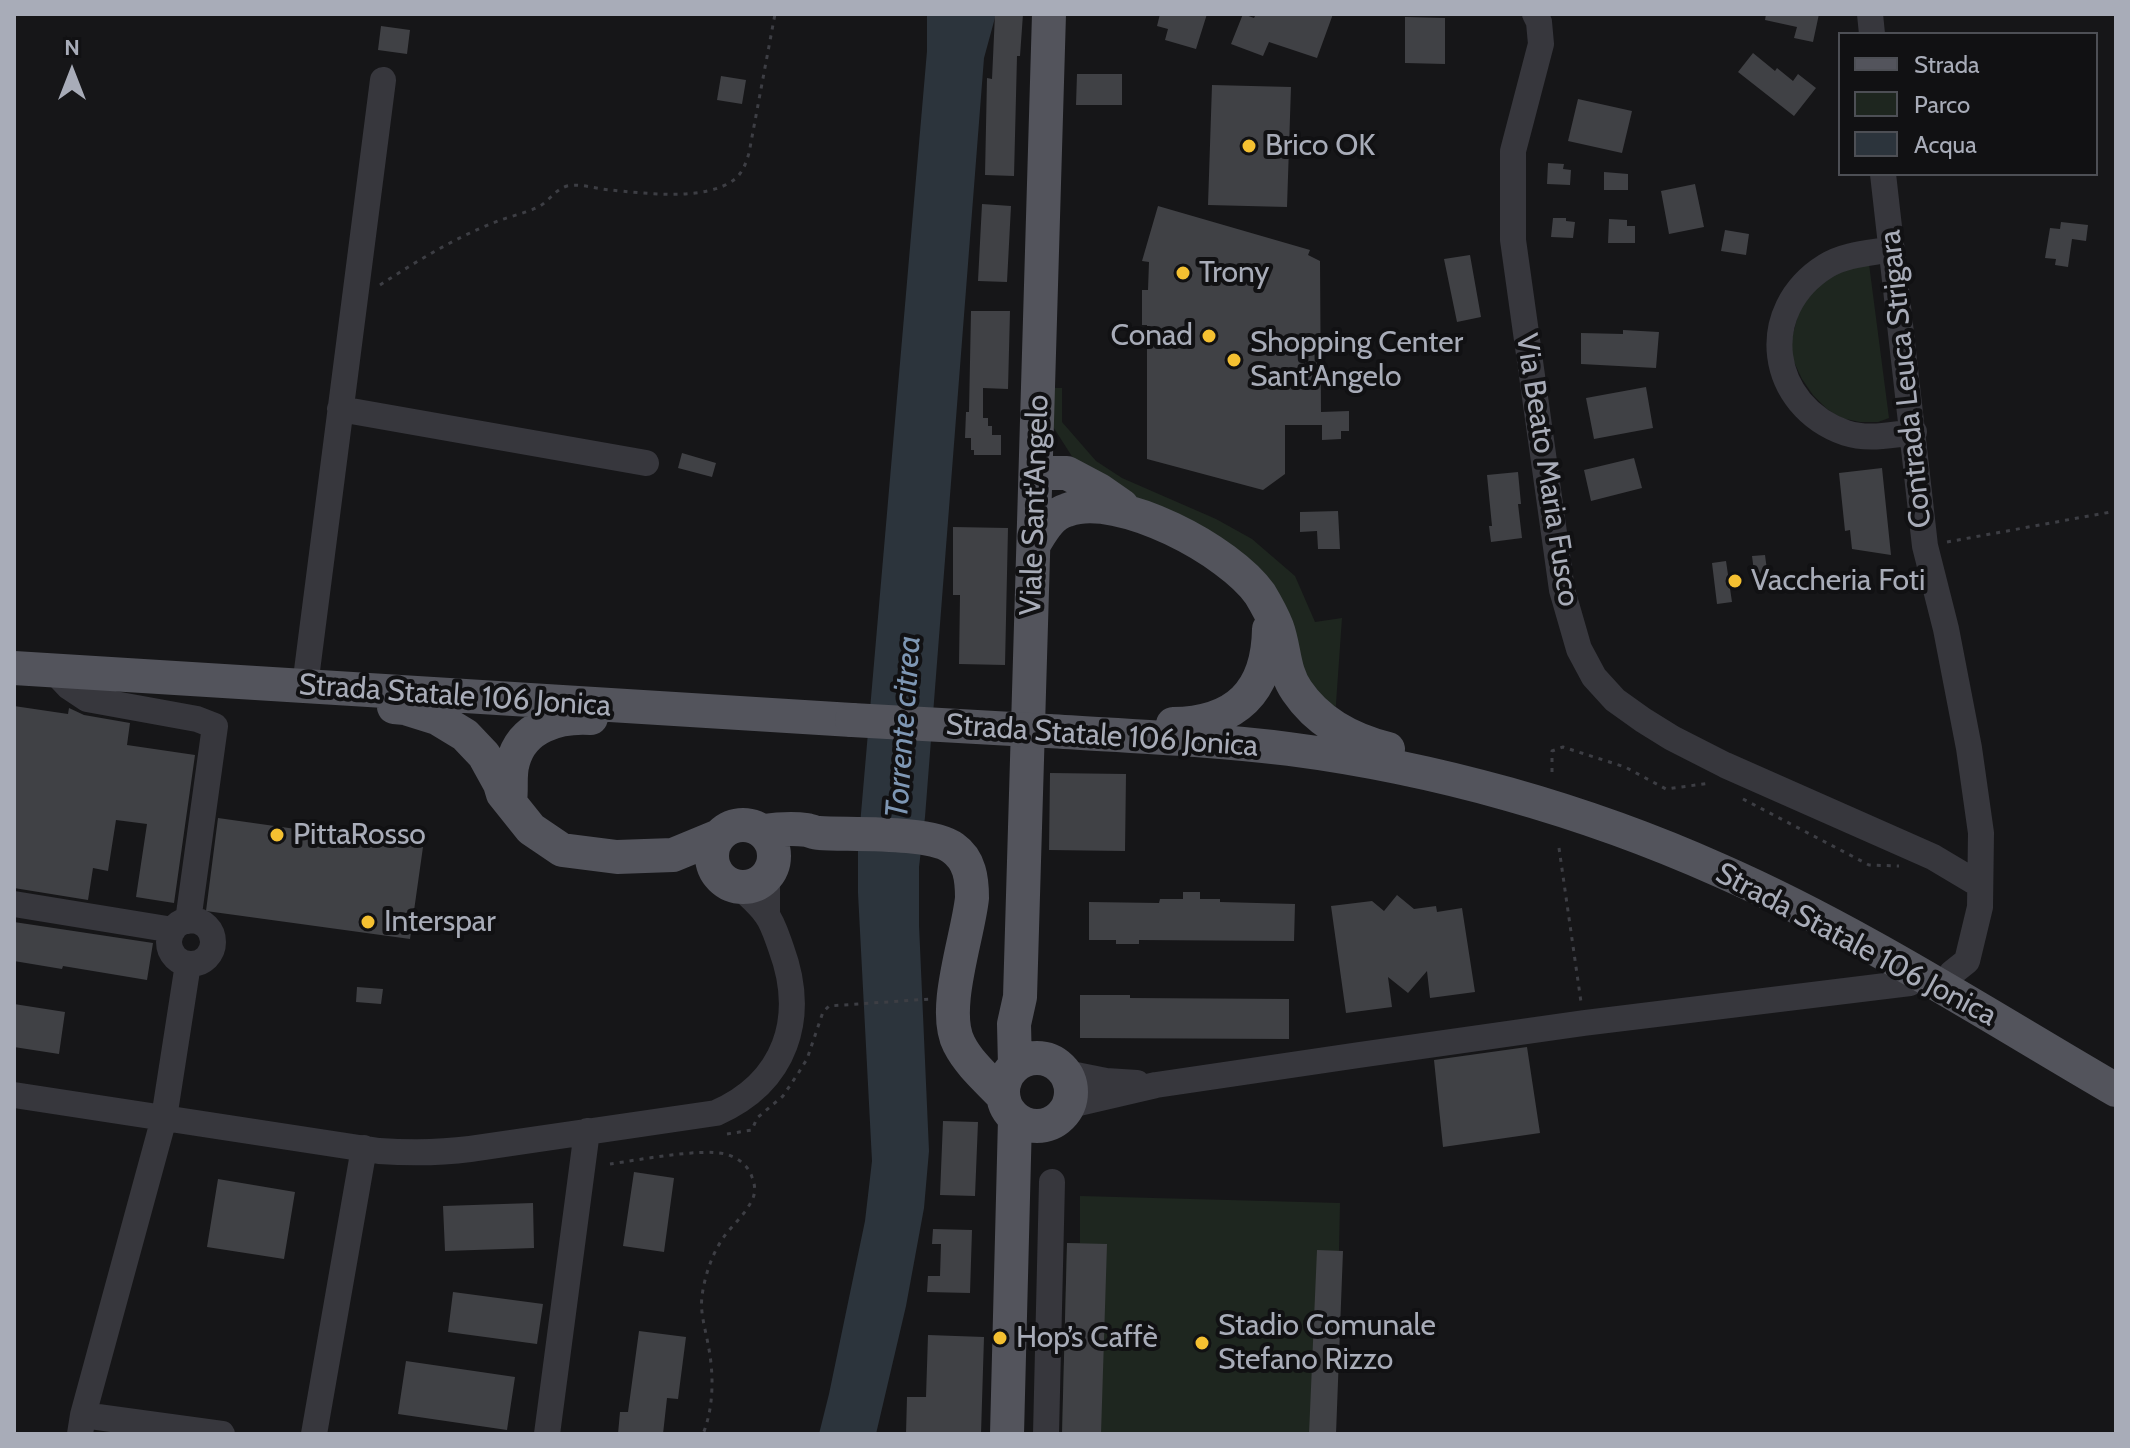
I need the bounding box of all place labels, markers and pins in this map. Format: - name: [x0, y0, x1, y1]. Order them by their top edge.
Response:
- place label: Brico OK: [1265, 128, 1375, 164]
- marker: Brico OK: [1240, 137, 1258, 155]
- place label: Trony: [1199, 255, 1269, 291]
- marker: Trony: [1174, 264, 1192, 282]
- place label: Conad: [1111, 318, 1193, 354]
- place label: Shopping Center Sant'Angelo: [1250, 325, 1463, 396]
- marker: Conad: [1200, 327, 1218, 345]
- marker: Shopping Center Sant'Angelo: [1225, 351, 1243, 369]
- place label: Vaccheria Foti: [1751, 563, 1925, 599]
- marker: Vaccheria Foti: [1726, 572, 1744, 590]
- place label: PittaRosso: [293, 817, 426, 853]
- marker: PittaRosso: [268, 826, 286, 844]
- place label: Interspar: [384, 904, 496, 940]
- marker: Interspar: [359, 913, 377, 931]
- place label: Stadio Comunale Stefano Rizzo: [1218, 1308, 1436, 1378]
- place label: Hop’s Caffè: [1016, 1320, 1158, 1356]
- marker: Hop’s Caffè: [991, 1329, 1009, 1347]
- marker: Stadio Comunale Stefano Rizzo: [1193, 1334, 1211, 1352]

